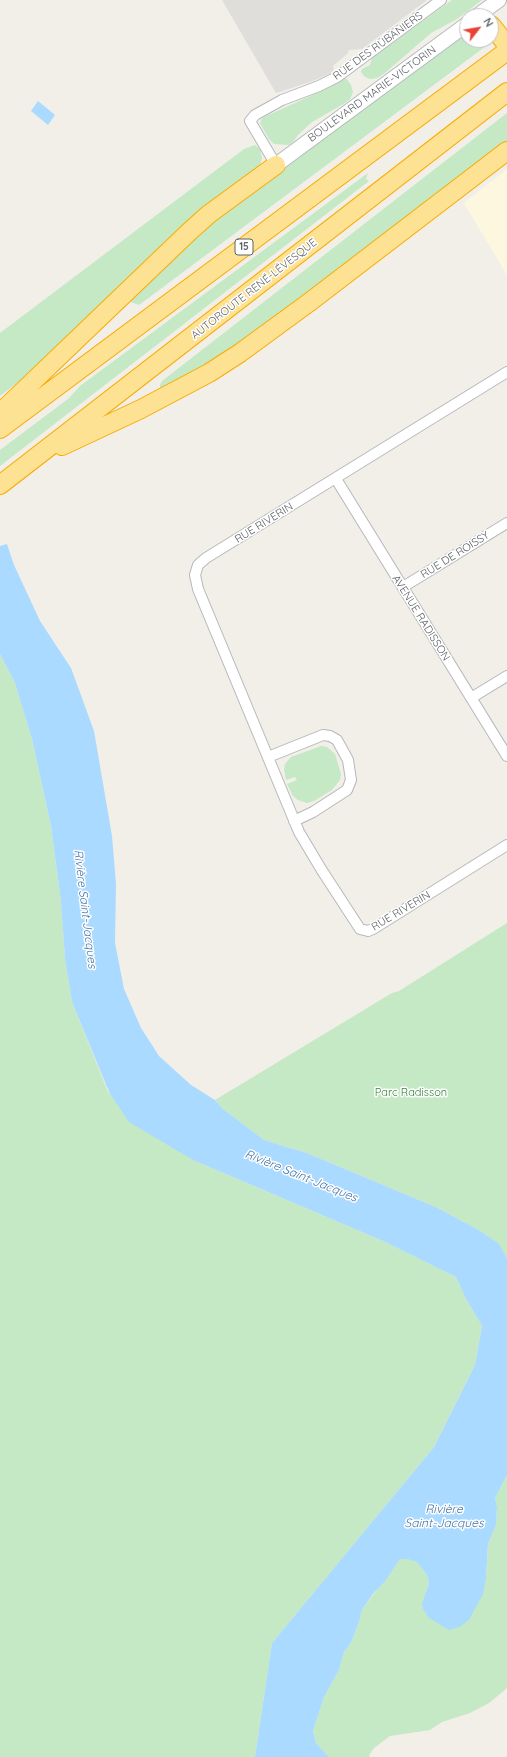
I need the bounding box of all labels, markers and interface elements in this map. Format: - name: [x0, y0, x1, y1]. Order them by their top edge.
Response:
- north arrow: [459, 8, 499, 48]
- street label: RUE DES RUBANIERS: [331, 9, 425, 83]
- text: N: [480, 15, 497, 29]
- street label: BOULEVARD MARIE-VICTORIN: [305, 43, 439, 145]
- street label: AUTOROUTE RENÉ-LÉVESQUE: [189, 236, 319, 342]
- road number: 15: [235, 239, 253, 255]
- street label: RUE RIVERIN: [232, 500, 296, 546]
- street label: RUE DE ROISSY: [418, 529, 492, 581]
- street label: AVENUE RADISSON: [389, 573, 453, 663]
- water label: Rivière Saint-Jacques: [71, 849, 99, 969]
- street label: RUE RIVERIN: [369, 888, 433, 934]
- park label: Parc Radisson: [375, 1086, 447, 1100]
- water label: Rivière Saint-Jacques: [243, 1147, 359, 1205]
- water label: Rivière Saint-Jacques: [404, 1502, 484, 1530]

